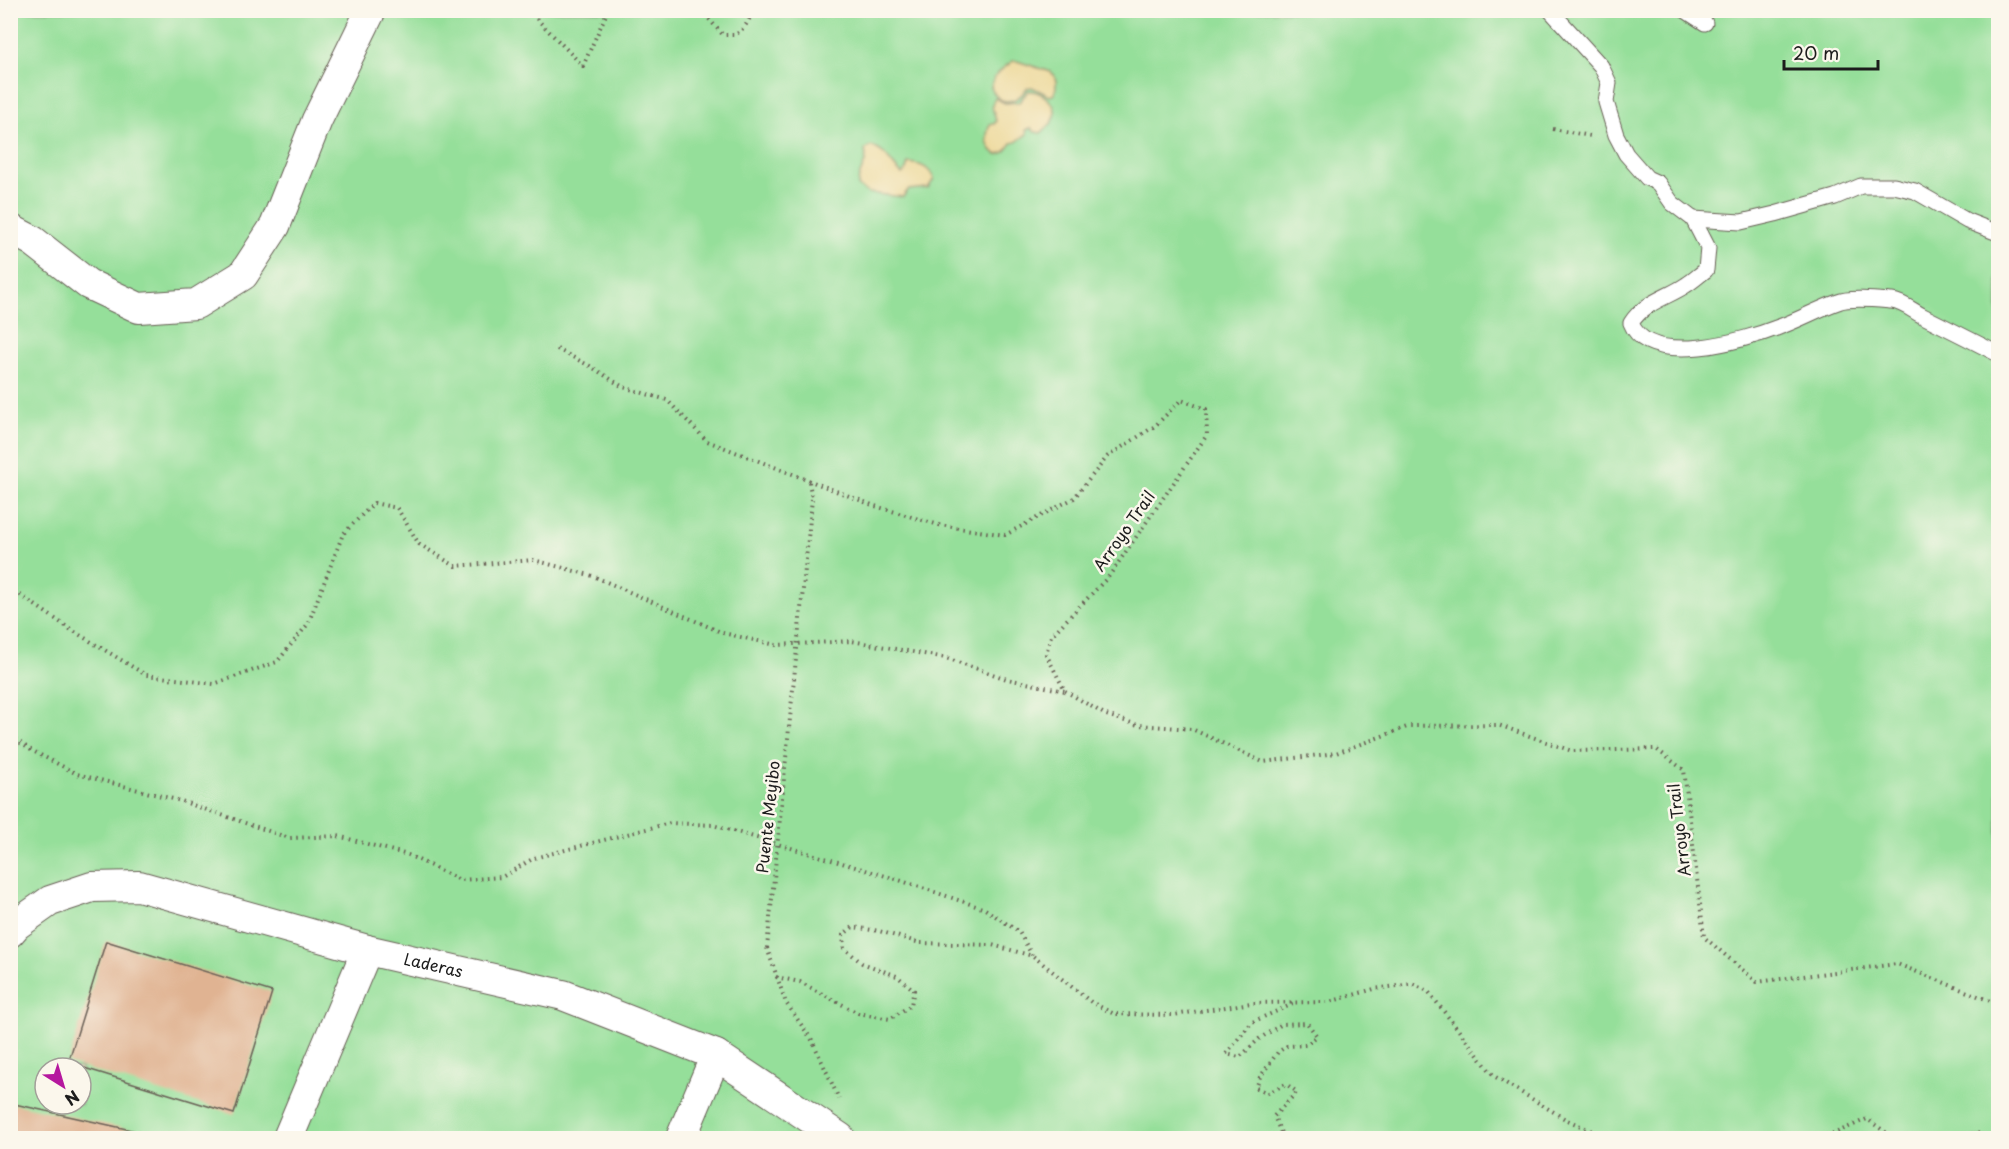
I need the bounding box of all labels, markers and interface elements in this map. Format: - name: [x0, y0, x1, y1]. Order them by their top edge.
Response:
- scale bar: [1784, 33, 1878, 71]
- text: 20 m: [1793, 39, 1839, 66]
- street label: Arroyo Trail: [1087, 485, 1160, 576]
- street label: Puente Meyibo: [749, 759, 785, 874]
- street label: Arroyo Trail: [1660, 782, 1696, 878]
- street label: Laderas: [402, 946, 465, 983]
- north arrow: [33, 1056, 93, 1116]
- text: N: [60, 1085, 85, 1112]

